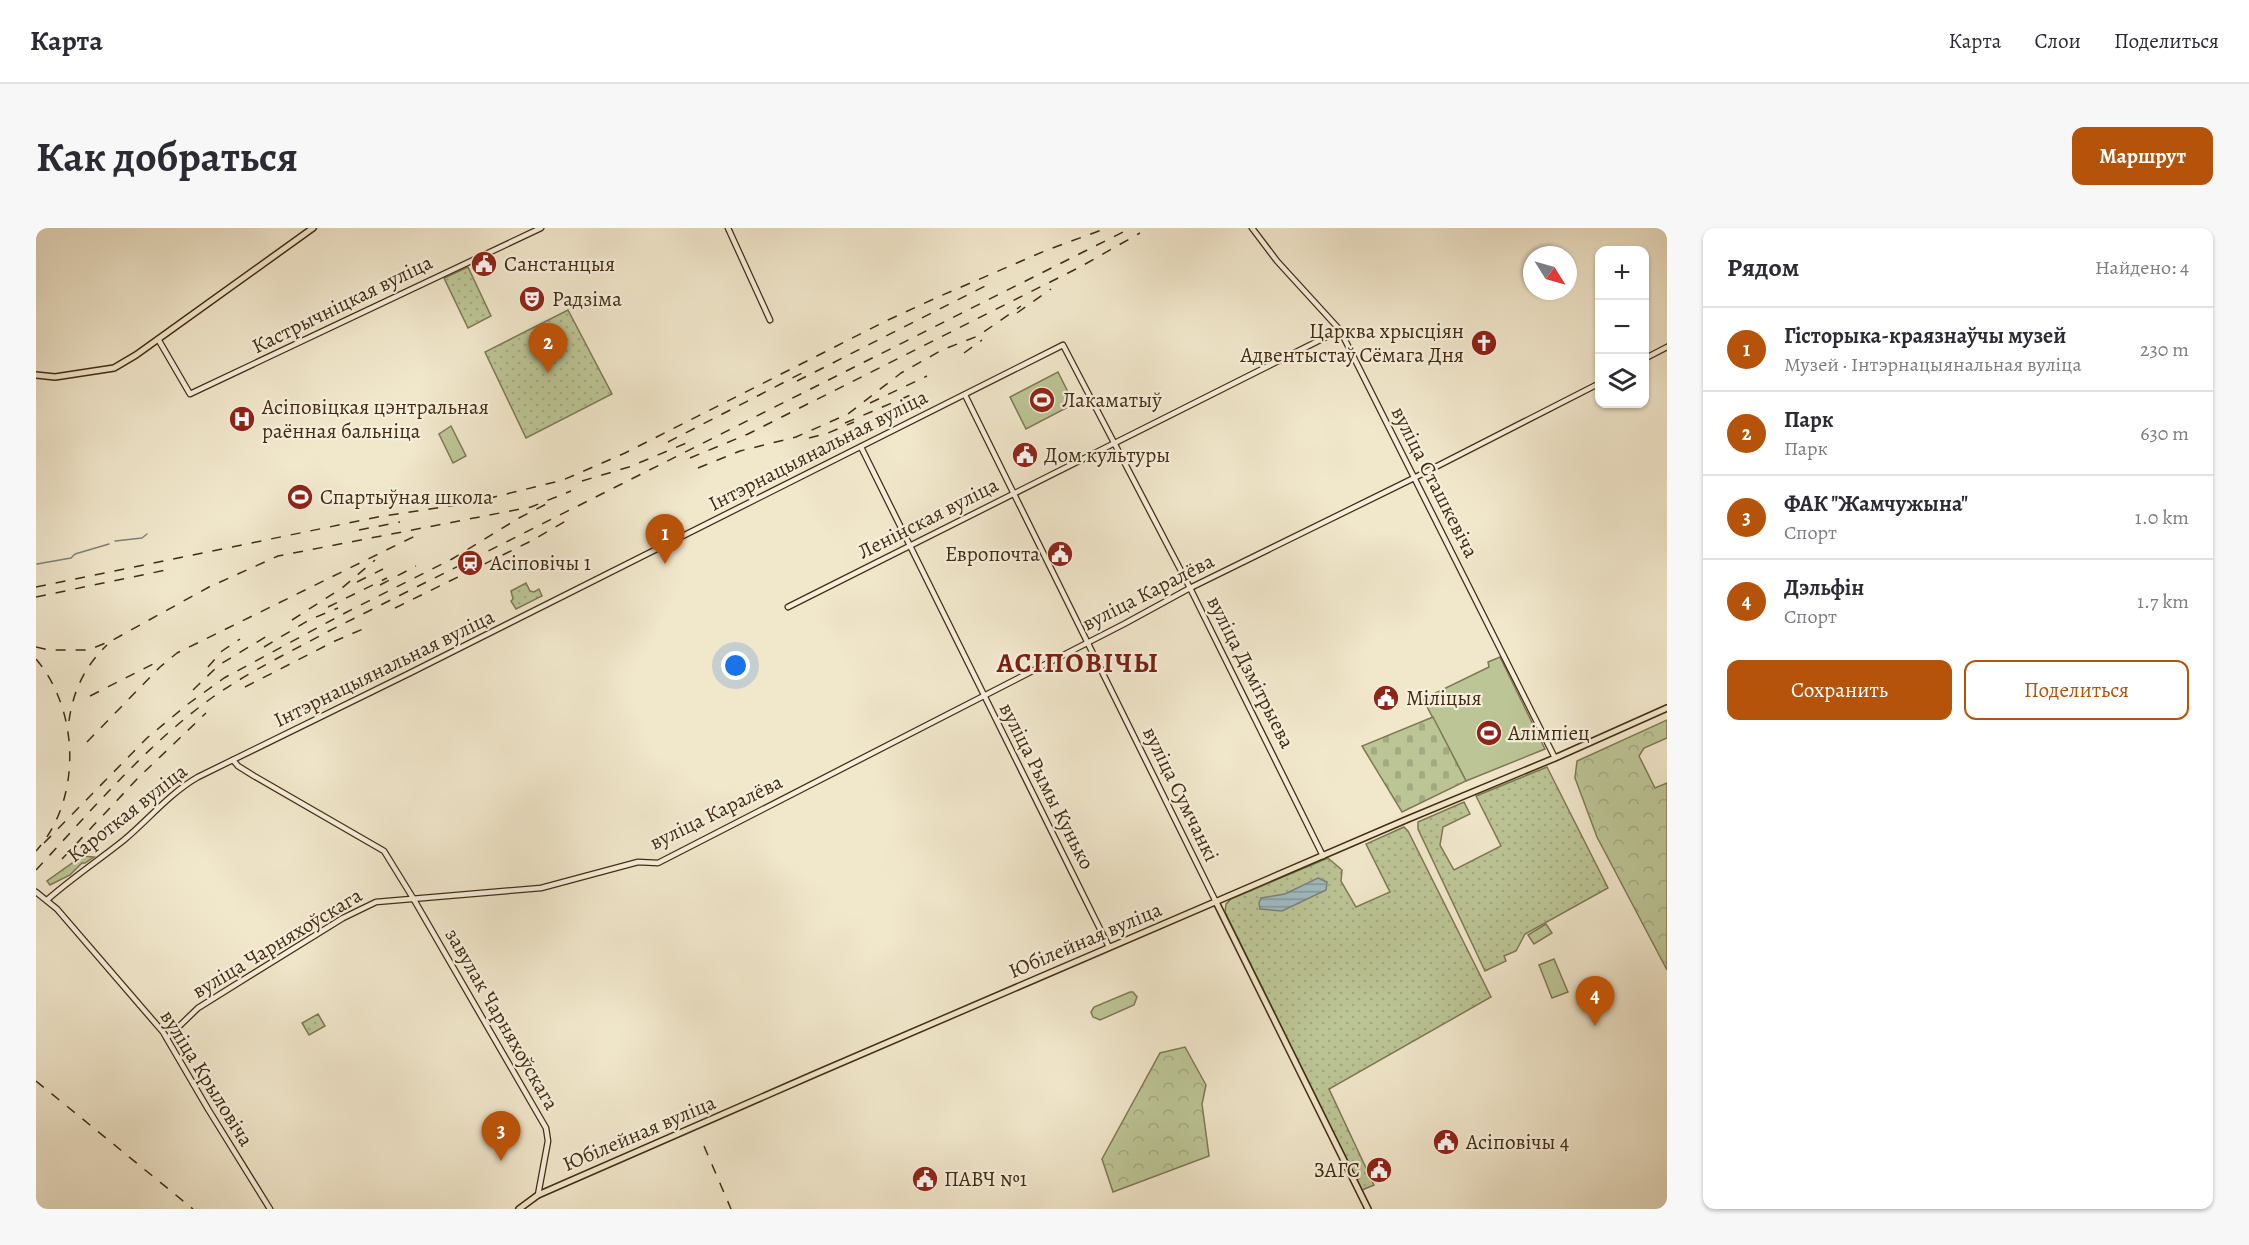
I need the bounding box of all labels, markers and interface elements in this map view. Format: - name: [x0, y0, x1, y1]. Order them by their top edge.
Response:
- text: Карта: [30, 22, 103, 60]
- text: Карта: [1948, 27, 2001, 55]
- text: Слои: [2034, 27, 2081, 55]
- text: Поделиться: [2114, 27, 2219, 55]
- button: Маршрут: [2072, 127, 2213, 185]
- text: Как добраться: [36, 128, 298, 185]
- north arrow: [1523, 246, 1577, 300]
- map controls: [1595, 246, 1649, 408]
- button: +: [1595, 246, 1649, 300]
- street label: Кастрычніцкая вуліца: [247, 248, 437, 360]
- public building icon: Санстанцыя: [469, 249, 499, 279]
- place label: Санстанцыя: [504, 250, 615, 278]
- text: Рядом: [1727, 250, 1799, 285]
- text: Найдено: 4: [2095, 254, 2189, 281]
- theatre icon: Радзіма: [517, 284, 547, 314]
- place label: Радзіма: [552, 285, 622, 313]
- button: −: [1595, 300, 1649, 354]
- place label: Царква хрысціян Адвентыстаў Сёмага Дня: [1240, 317, 1464, 369]
- text: Гісторыка-краязнаўчы музей: [1784, 321, 2066, 351]
- pin: 2: [528, 324, 568, 373]
- church icon: Царква хрысціян Адвентыстаў Сёмага Дня: [1469, 328, 1499, 358]
- text: 1: [1743, 336, 1750, 363]
- text: 230 m: [2140, 336, 2189, 363]
- text: Музей · Інтэрнацыянальная вуліца: [1784, 351, 2082, 378]
- button: layers: [1595, 354, 1649, 408]
- street label: Інтэрнацыянальная вуліца: [704, 382, 933, 517]
- sports icon: Лакаматыў: [1027, 385, 1057, 415]
- place label: Лакаматыў: [1062, 386, 1162, 414]
- place label: Асіповіцкая цэнтральная раённая бальніца: [261, 393, 489, 445]
- street label: вуліца Сташкевіча: [1385, 402, 1485, 563]
- hospital icon: Асіповіцкая цэнтральная раённая бальніца: [227, 404, 257, 434]
- text: Парк: [1784, 405, 1834, 435]
- text: 2: [1742, 420, 1751, 447]
- text: 630 m: [2140, 420, 2189, 447]
- text: Парк: [1784, 435, 1828, 462]
- public building icon: Дом культуры: [1010, 440, 1040, 470]
- place label: Дом культуры: [1044, 441, 1170, 469]
- street label: Ленінская вуліца: [853, 470, 1003, 565]
- sports icon: Спартыўная школа: [285, 482, 315, 512]
- place label: Спартыўная школа: [320, 483, 493, 511]
- text: ФАК "Жамчужына": [1784, 489, 1968, 519]
- text: 3: [1742, 504, 1751, 531]
- text: 1.0 km: [2135, 504, 2189, 531]
- pin: 1: [646, 514, 684, 564]
- text: Спорт: [1784, 519, 1837, 546]
- public building icon: Европочта: [1045, 539, 1075, 569]
- place label: Европочта: [945, 540, 1040, 568]
- street label: вуліца Каралёва: [1077, 547, 1219, 637]
- station icon: Асіповічы 1: [455, 548, 485, 578]
- place label: Асіповічы 1: [489, 549, 591, 577]
- text: Дэльфін: [1784, 573, 1864, 603]
- text: 4: [1742, 588, 1751, 615]
- text: 1.7 km: [2137, 588, 2189, 615]
- street label: вуліца Дзмітрыева: [1201, 591, 1302, 753]
- street label: Інтэрнацыянальная вуліца: [269, 602, 499, 734]
- text: Спорт: [1784, 603, 1837, 630]
- district label: АСІПОВІЧЫ: [996, 645, 1159, 681]
- your location: [721, 651, 750, 680]
- button: Сохранить: [1727, 660, 1952, 720]
- button: Поделиться: [1964, 660, 2189, 720]
- public building icon: Міліцыя: [1371, 683, 1401, 713]
- place label: Міліцыя: [1406, 684, 1482, 712]
- street label: вуліца Рымы Кунько: [993, 698, 1101, 874]
- sports icon: Алімпіец: [1474, 718, 1504, 748]
- place label: Алімпіец: [1507, 719, 1590, 747]
- street label: вуліца Сумчанкі: [1136, 722, 1226, 866]
- street label: Кароткая вуліца: [61, 757, 193, 869]
- street label: вуліца Каралёва: [645, 768, 787, 856]
- street label: вуліца Чарняхоўскага: [187, 881, 367, 1005]
- street label: Юбілейная вуліца: [1004, 895, 1166, 985]
- street label: завулак Чарняхоўскага: [438, 923, 566, 1115]
- pin: 4: [1576, 976, 1614, 1026]
- street label: вуліца Крыловіча: [154, 1004, 260, 1152]
- street label: Юбілейная вуліца: [558, 1088, 720, 1178]
- pin: 3: [482, 1112, 520, 1161]
- public building icon: Асіповічы 4: [1431, 1127, 1461, 1157]
- place label: Асіповічы 4: [1465, 1128, 1569, 1156]
- public building icon: ЗАГС: [1364, 1155, 1394, 1185]
- place label: ЗАГС: [1314, 1156, 1360, 1184]
- public building icon: ПАВЧ №1: [910, 1164, 940, 1194]
- place label: ПАВЧ №1: [944, 1165, 1027, 1193]

